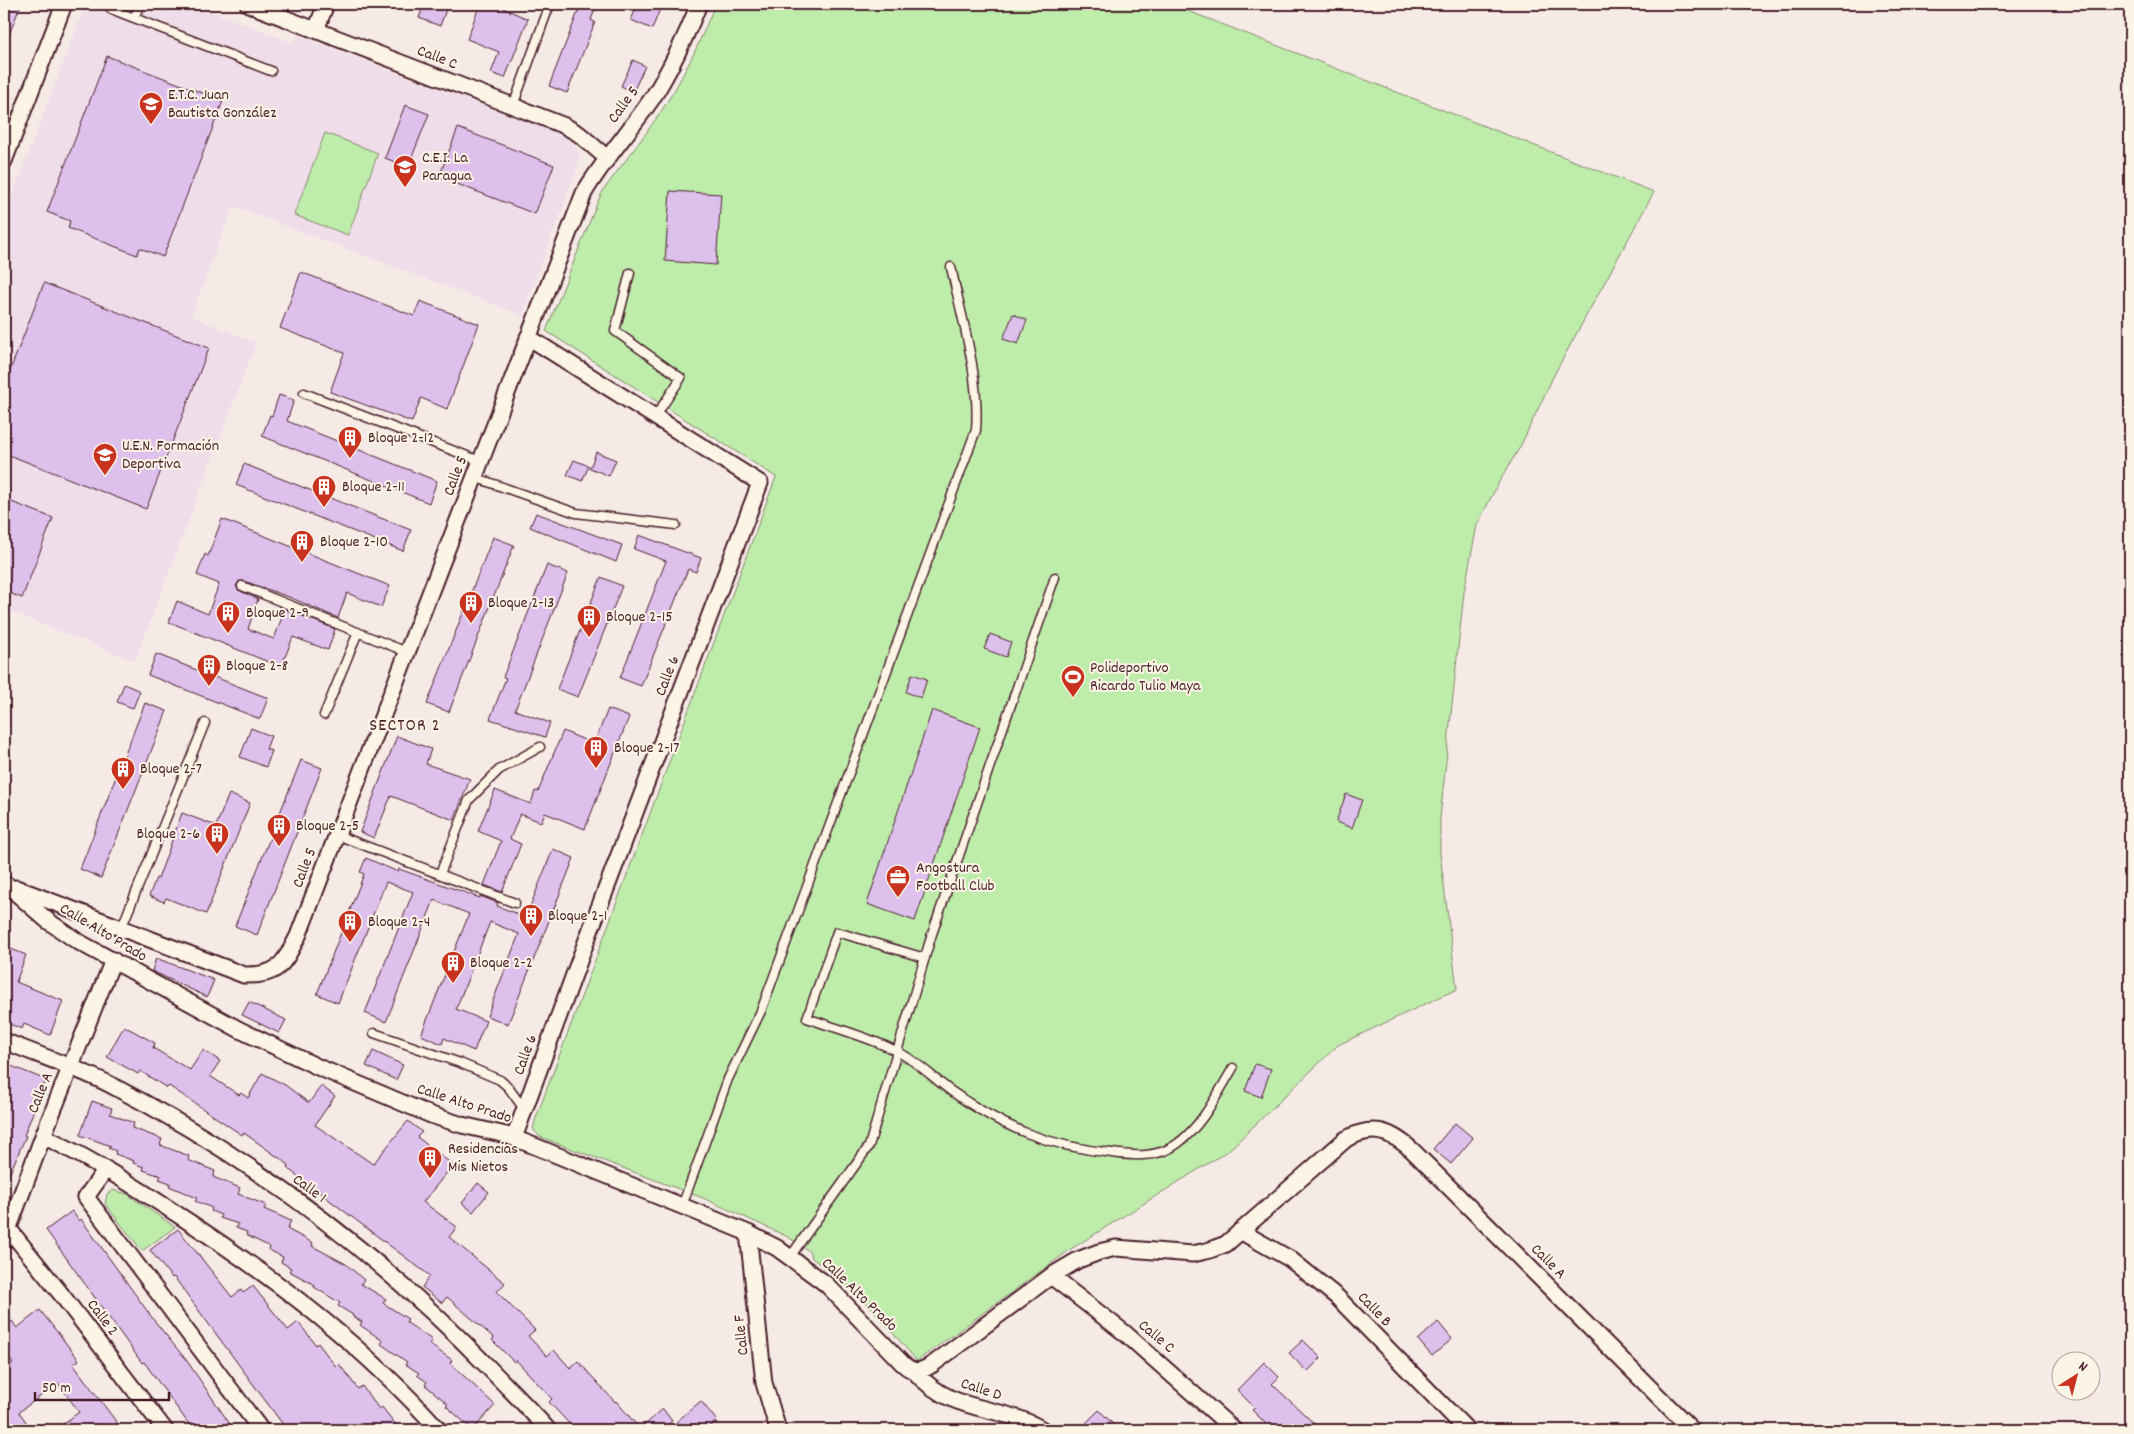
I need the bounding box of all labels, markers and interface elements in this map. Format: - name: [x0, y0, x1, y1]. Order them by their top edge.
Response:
- street label: Calle C: [413, 40, 461, 76]
- street label: Calle 5: [603, 82, 645, 128]
- place label: E.T.C. Juan Bautista González: [168, 84, 276, 125]
- school or university icon: E.T.C. Juan Bautista González: [138, 91, 164, 125]
- place label: C.E.I. La Paragua: [422, 147, 472, 188]
- school or university icon: C.E.I. La Paragua: [392, 154, 418, 188]
- building icon: Bloque 2-12: [337, 425, 363, 459]
- place label: Bloque 2-12: [368, 427, 434, 450]
- place label: U.E.N. Formación Deportiva: [122, 435, 219, 476]
- school or university icon: U.E.N. Formación Deportiva: [92, 442, 118, 476]
- street label: Calle 5: [438, 453, 474, 499]
- building icon: Bloque 2-11: [311, 474, 337, 508]
- place label: Bloque 2-11: [342, 476, 405, 499]
- building icon: Bloque 2-10: [289, 529, 315, 563]
- place label: Bloque 2-10: [320, 531, 388, 554]
- building icon: Bloque 2-13: [458, 590, 484, 624]
- place label: Bloque 2-13: [488, 592, 554, 615]
- building icon: Bloque 2-9: [215, 600, 241, 634]
- place label: Bloque 2-9: [246, 602, 309, 625]
- building icon: Bloque 2-15: [576, 604, 602, 638]
- place label: Bloque 2-15: [606, 606, 673, 629]
- street label: Calle 6: [650, 652, 686, 700]
- building icon: Bloque 2-8: [196, 653, 222, 687]
- place label: Bloque 2-8: [226, 655, 288, 678]
- place label: Polideportivo Ricardo Tulio Maya: [1090, 657, 1201, 698]
- sports icon: Polideportivo Ricardo Tulio Maya: [1060, 664, 1086, 698]
- district label: SECTOR 2: [369, 714, 441, 739]
- building icon: Bloque 2-17: [583, 735, 609, 769]
- place label: Bloque 2-17: [614, 737, 679, 760]
- building icon: Bloque 2-7: [110, 756, 136, 790]
- place label: Bloque 2-7: [140, 758, 202, 781]
- building icon: Bloque 2-5: [266, 813, 292, 847]
- place label: Bloque 2-5: [296, 815, 359, 838]
- building icon: Bloque 2-6: [204, 821, 230, 855]
- place label: Bloque 2-6: [136, 823, 200, 846]
- street label: Calle 5: [287, 845, 323, 891]
- place label: Angostura Football Club: [916, 857, 995, 898]
- office icon: Angostura Football Club: [885, 864, 911, 898]
- street label: Calle Alto Prado: [55, 898, 151, 968]
- building icon: Bloque 2-1: [518, 903, 544, 937]
- place label: Bloque 2-1: [548, 905, 607, 928]
- building icon: Bloque 2-4: [337, 909, 363, 943]
- place label: Bloque 2-4: [368, 911, 430, 934]
- building icon: Bloque 2-2: [440, 950, 466, 984]
- place label: Bloque 2-2: [470, 952, 533, 975]
- street label: Calle 6: [508, 1031, 544, 1078]
- street label: Calle A: [22, 1069, 60, 1117]
- street label: Calle Alto Prado: [414, 1078, 514, 1130]
- place label: Residencias Mis Nietos: [448, 1138, 518, 1179]
- building icon: Residencias Mis Nietos: [417, 1145, 443, 1179]
- street label: Calle 1: [287, 1169, 331, 1209]
- street label: Calle A: [1525, 1239, 1571, 1285]
- street label: Calle Alto Prado: [816, 1253, 902, 1337]
- street label: Calle B: [1351, 1287, 1397, 1333]
- street label: Calle 2: [81, 1295, 123, 1341]
- street label: Calle F: [728, 1313, 756, 1357]
- street label: Calle C: [1133, 1315, 1179, 1359]
- north arrow: [2052, 1352, 2102, 1402]
- text: N: [2074, 1357, 2091, 1377]
- scale bar: [35, 1369, 169, 1401]
- street label: Calle D: [957, 1373, 1005, 1407]
- text: 50 m: [42, 1378, 71, 1400]

